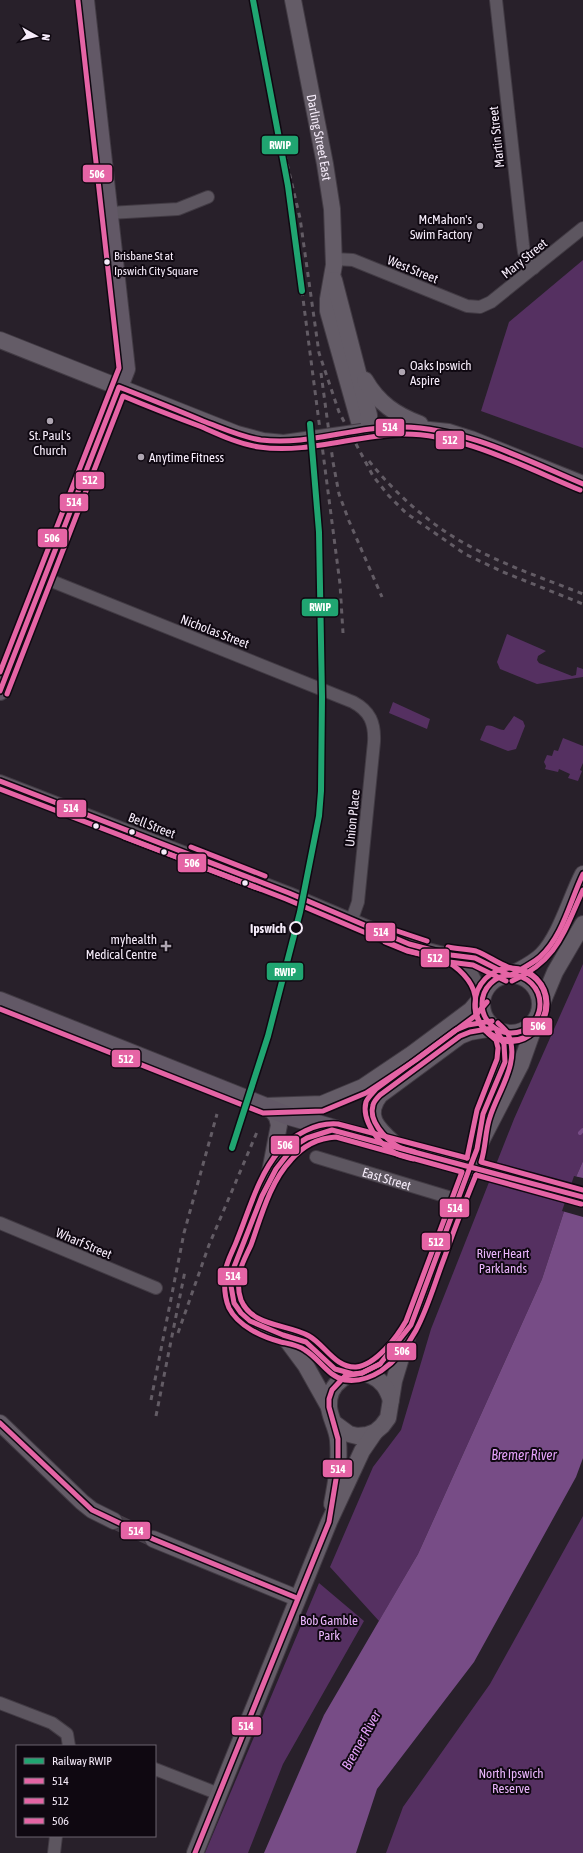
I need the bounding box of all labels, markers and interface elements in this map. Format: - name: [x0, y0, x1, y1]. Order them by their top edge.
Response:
- north arrow: [16, 16, 56, 56]
- text: N: [40, 33, 52, 41]
- street label: Darling Street East: [304, 93, 335, 182]
- street label: Martin Street: [486, 105, 507, 168]
- line badge: RWIP: [261, 135, 299, 155]
- text: RWIP: [269, 139, 291, 151]
- line badge: 506: [82, 164, 113, 183]
- text: 506: [89, 168, 105, 180]
- place label: McMahon's Swim Factory: [410, 212, 473, 242]
- marker: McMahon's Swim Factory: [475, 221, 485, 231]
- street label: Mary Street: [499, 235, 550, 281]
- place label: Brisbane St at Ipswich City Square: [114, 249, 198, 278]
- street label: West Street: [385, 252, 441, 287]
- marker: Brisbane St at Ipswich City Square: [102, 257, 112, 267]
- place label: Oaks Ipswich Aspire: [410, 358, 472, 388]
- marker: Oaks Ipswich Aspire: [397, 367, 407, 377]
- marker: St. Paul's Church: [45, 416, 55, 426]
- line badge: 514: [375, 418, 405, 437]
- text: 514: [382, 421, 398, 433]
- place label: St. Paul's Church: [29, 428, 71, 458]
- line badge: 512: [435, 430, 465, 450]
- text: 512: [442, 434, 458, 446]
- place label: Anytime Fitness: [149, 450, 225, 465]
- marker: Anytime Fitness: [136, 452, 146, 462]
- line badge: 512: [75, 471, 105, 490]
- text: 512: [82, 474, 98, 486]
- line badge: 514: [59, 493, 89, 512]
- text: 514: [66, 496, 82, 508]
- line badge: 506: [37, 528, 68, 548]
- text: 506: [44, 532, 60, 544]
- line badge: RWIP: [301, 598, 339, 617]
- text: RWIP: [309, 601, 331, 613]
- street label: Nicholas Street: [178, 612, 251, 652]
- street label: Union Place: [342, 788, 363, 848]
- line badge: 514: [56, 799, 87, 818]
- text: 514: [63, 802, 79, 814]
- street label: Bell Street: [126, 810, 178, 841]
- unlabelled marker: [91, 821, 101, 831]
- unlabelled marker: [127, 827, 137, 837]
- unlabelled marker: [159, 847, 169, 857]
- line badge: 506: [177, 853, 207, 873]
- text: 506: [184, 857, 200, 869]
- unlabelled marker: [240, 878, 250, 888]
- place label: Ipswich: [250, 921, 286, 936]
- marker: Ipswich: [289, 921, 303, 935]
- line badge: 514: [365, 922, 396, 942]
- text: 514: [373, 926, 389, 938]
- place label: myhealth Medical Centre: [86, 932, 157, 962]
- marker: myhealth Medical Centre: [160, 940, 172, 952]
- line badge: 512: [420, 948, 450, 968]
- text: 512: [427, 952, 443, 964]
- line badge: RWIP: [266, 962, 304, 981]
- text: RWIP: [274, 966, 296, 978]
- line badge: 506: [522, 1017, 553, 1036]
- text: 506: [530, 1020, 546, 1032]
- line badge: 512: [111, 1049, 141, 1068]
- text: 512: [118, 1053, 134, 1065]
- line badge: 506: [270, 1135, 300, 1155]
- text: 506: [277, 1139, 293, 1151]
- street label: East Street: [360, 1164, 413, 1193]
- line badge: 514: [439, 1198, 470, 1218]
- text: 514: [447, 1202, 463, 1214]
- street label: Wharf Street: [54, 1225, 114, 1262]
- line badge: 512: [421, 1232, 451, 1251]
- text: 512: [428, 1236, 444, 1248]
- park label: River Heart Parklands: [476, 1246, 530, 1276]
- line badge: 514: [217, 1267, 248, 1286]
- text: 514: [225, 1270, 241, 1282]
- line badge: 506: [386, 1342, 417, 1361]
- text: 506: [394, 1345, 410, 1357]
- water label: Bremer River: [491, 1447, 558, 1463]
- line badge: 514: [322, 1459, 353, 1478]
- text: 514: [330, 1463, 346, 1475]
- line badge: 514: [120, 1521, 151, 1540]
- text: 514: [128, 1525, 144, 1537]
- park label: Bob Gamble Park: [300, 1613, 358, 1643]
- water label: Bremer River: [338, 1707, 384, 1773]
- line badge: 514: [231, 1716, 262, 1736]
- text: 514: [238, 1720, 254, 1732]
- legend: [16, 1745, 156, 1837]
- text: Railway RWIP: [52, 1754, 112, 1768]
- park label: North Ipswich Reserve: [478, 1766, 544, 1796]
- text: 514: [52, 1774, 69, 1788]
- text: 512: [52, 1794, 69, 1808]
- text: 506: [52, 1814, 69, 1828]

